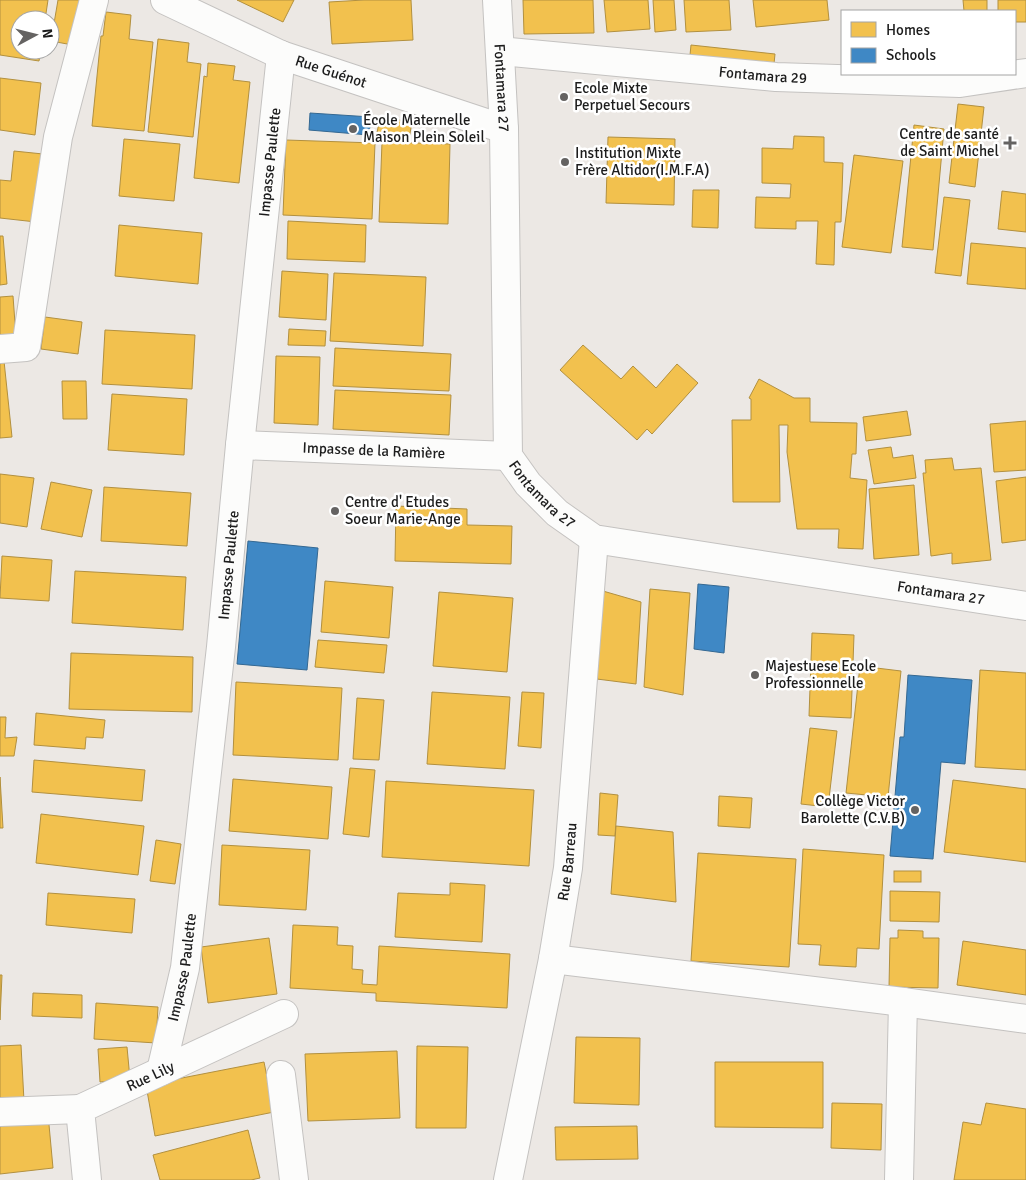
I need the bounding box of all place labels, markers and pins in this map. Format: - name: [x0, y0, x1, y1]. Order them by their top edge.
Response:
- place label: Ecole Mixte Perpetuel Secours: [574, 79, 691, 114]
- marker: Ecole Mixte Perpetuel Secours: [558, 91, 570, 103]
- place label: École Maternelle Maison Plein Soleil: [363, 110, 485, 146]
- marker: École Maternelle Maison Plein Soleil: [347, 123, 359, 135]
- place label: Centre de santé de Saint Michel: [899, 125, 999, 160]
- marker: Centre de santé de Saint Michel: [1003, 136, 1017, 150]
- place label: Institution Mixte Frère Altidor(I.M.F.A): [575, 144, 709, 179]
- marker: Institution Mixte Frère Altidor(I.M.F.A): [559, 156, 571, 168]
- place label: Centre d' Etudes Soeur Marie-Ange: [345, 493, 461, 528]
- marker: Centre d' Etudes Soeur Marie-Ange: [329, 505, 341, 517]
- place label: Majestuese Ecole Professionnelle: [765, 657, 876, 692]
- marker: Majestuese Ecole Professionnelle: [749, 669, 761, 681]
- place label: Collège Victor Barolette (C.V.B): [800, 792, 905, 827]
- marker: Collège Victor Barolette (C.V.B): [909, 804, 921, 816]

